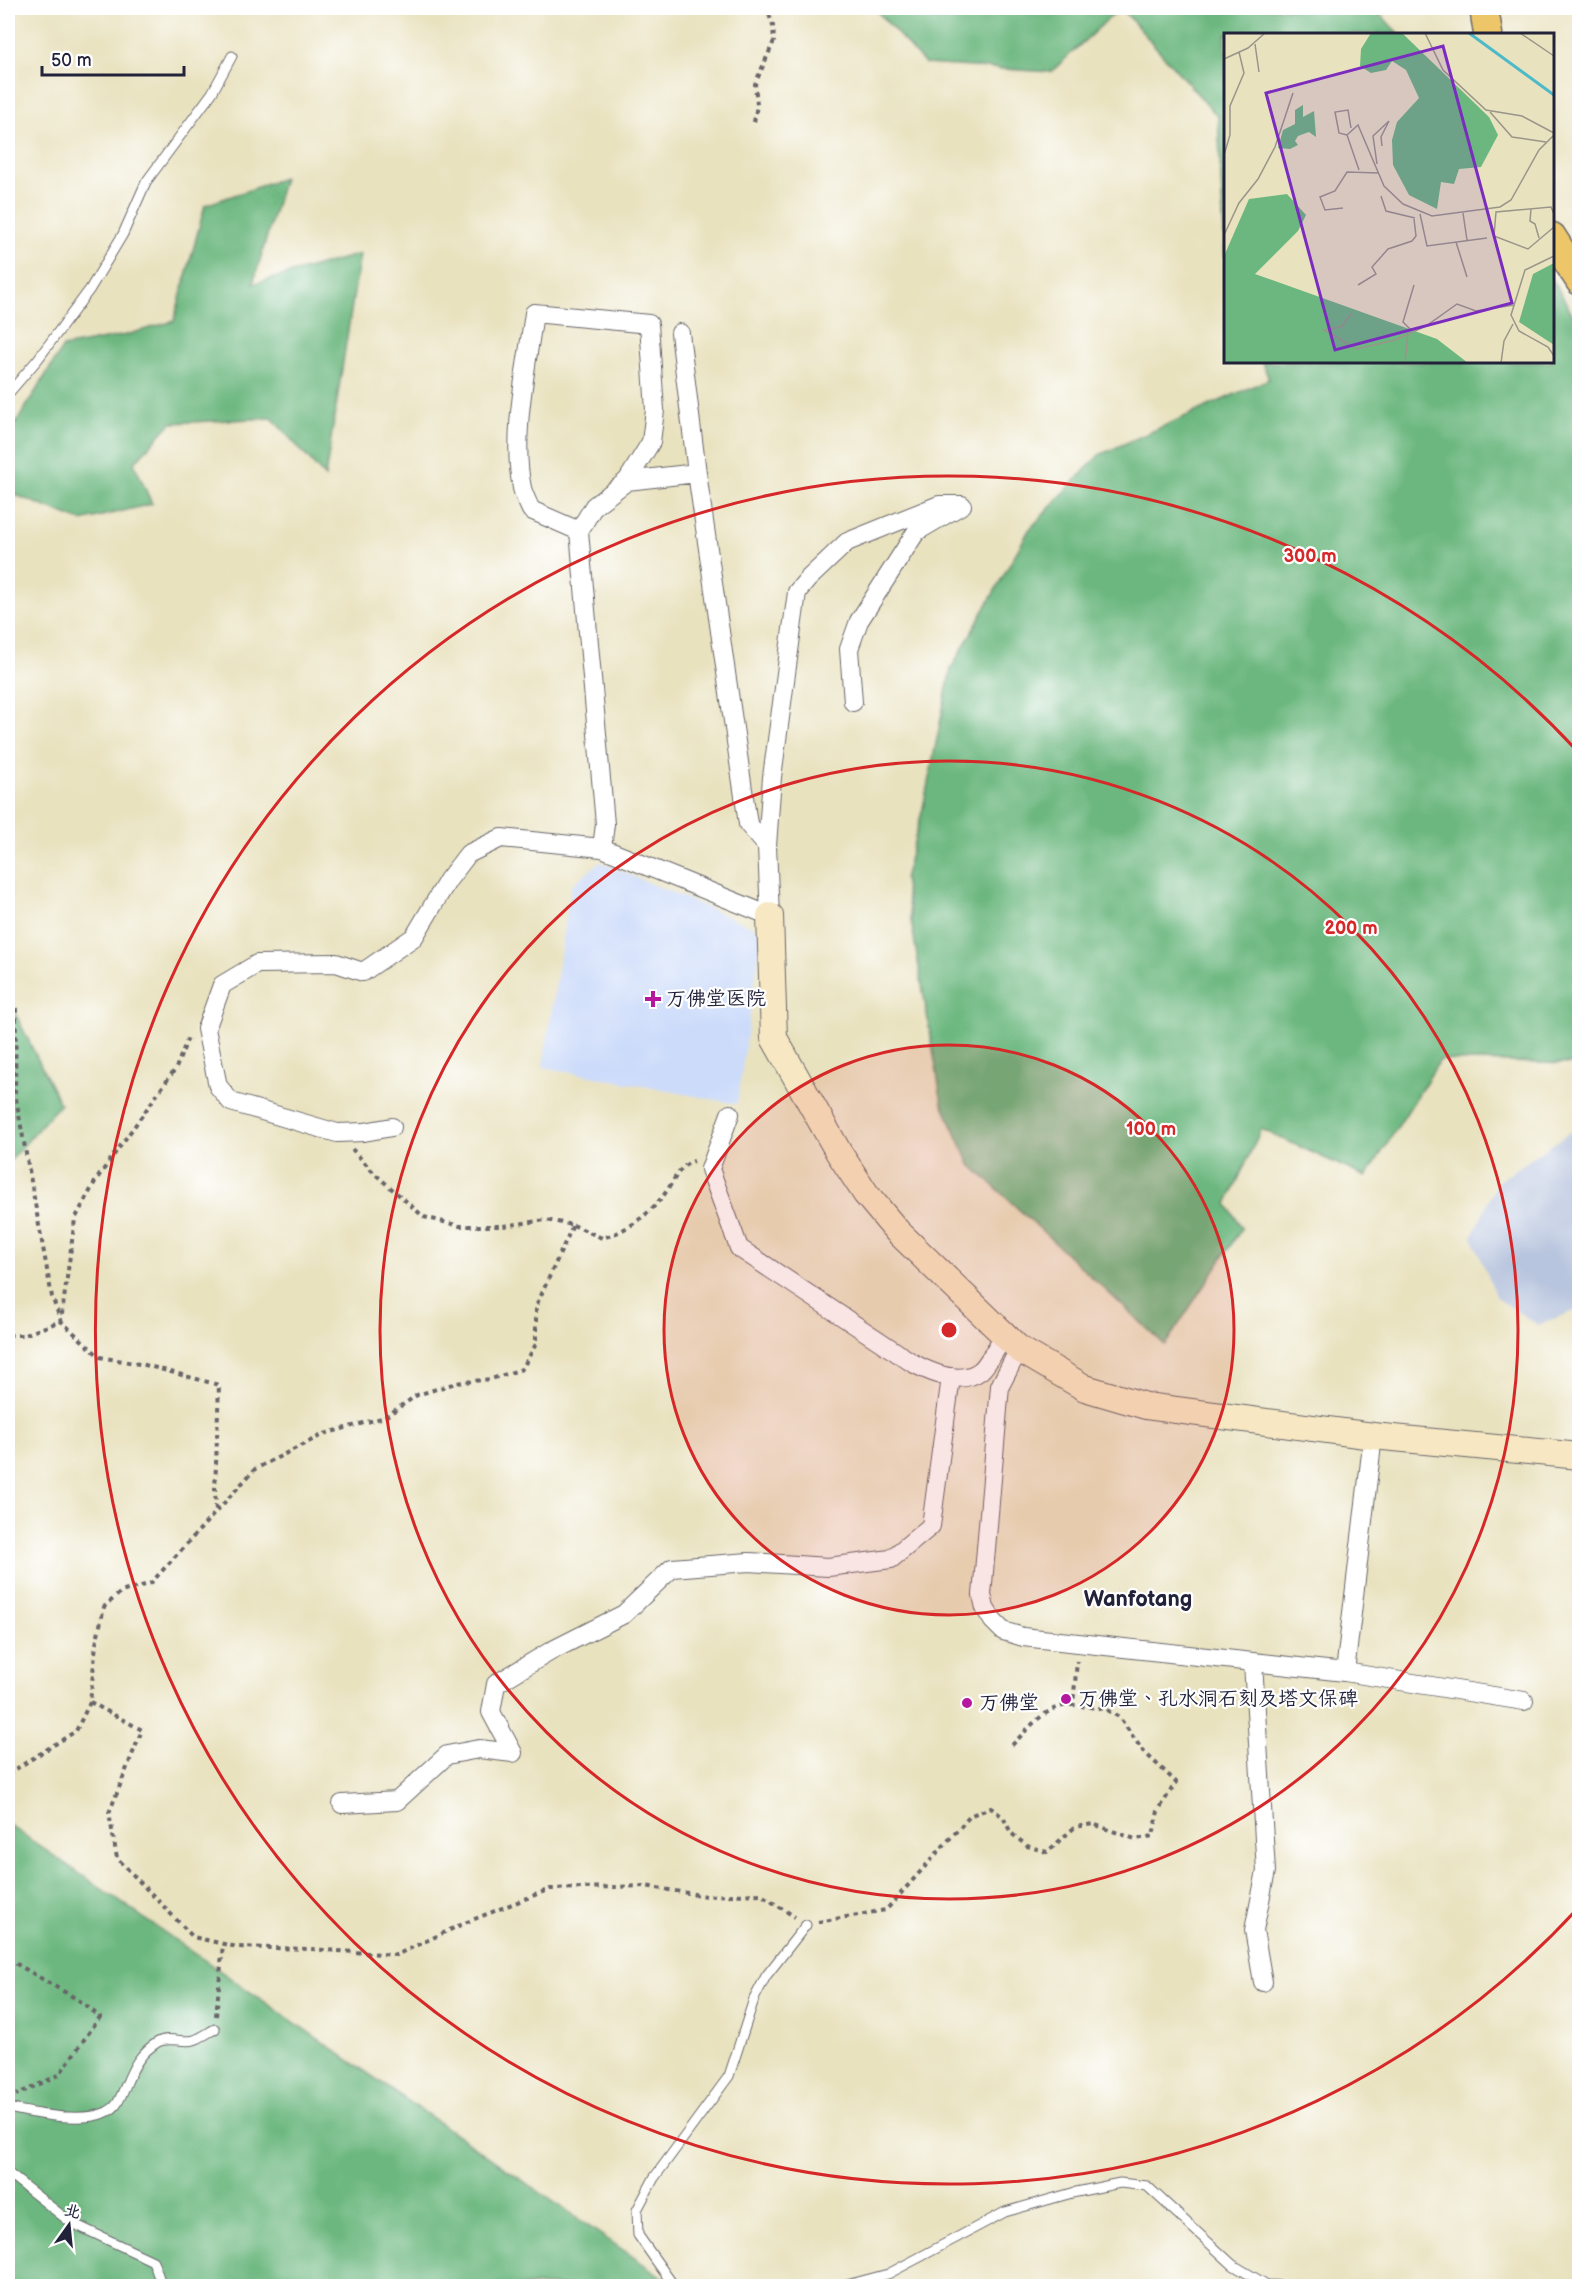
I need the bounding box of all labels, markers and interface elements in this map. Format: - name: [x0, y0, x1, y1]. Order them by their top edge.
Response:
- inset map: [1224, 33, 1554, 363]
- scale bar: [42, 39, 184, 77]
- text: 50 m: [51, 50, 92, 71]
- text: 300 m: [1283, 546, 1337, 567]
- text: 200 m: [1324, 918, 1378, 939]
- place label: 万佛堂医院: [666, 987, 766, 1011]
- marker: 万佛堂医院: [644, 990, 662, 1008]
- text: 100 m: [1126, 1119, 1176, 1140]
- centre of rings: [939, 1320, 959, 1340]
- district label: Wanfotang: [1084, 1586, 1192, 1613]
- place label: 万佛堂、孔水洞石刻及塔文保碑: [1078, 1687, 1358, 1711]
- place label: 万佛堂: [979, 1691, 1039, 1715]
- marker: 万佛堂、孔水洞石刻及塔文保碑: [1059, 1692, 1073, 1706]
- marker: 万佛堂: [960, 1696, 974, 1710]
- north arrow: [39, 2195, 99, 2255]
- text: 北: [62, 2201, 83, 2223]

